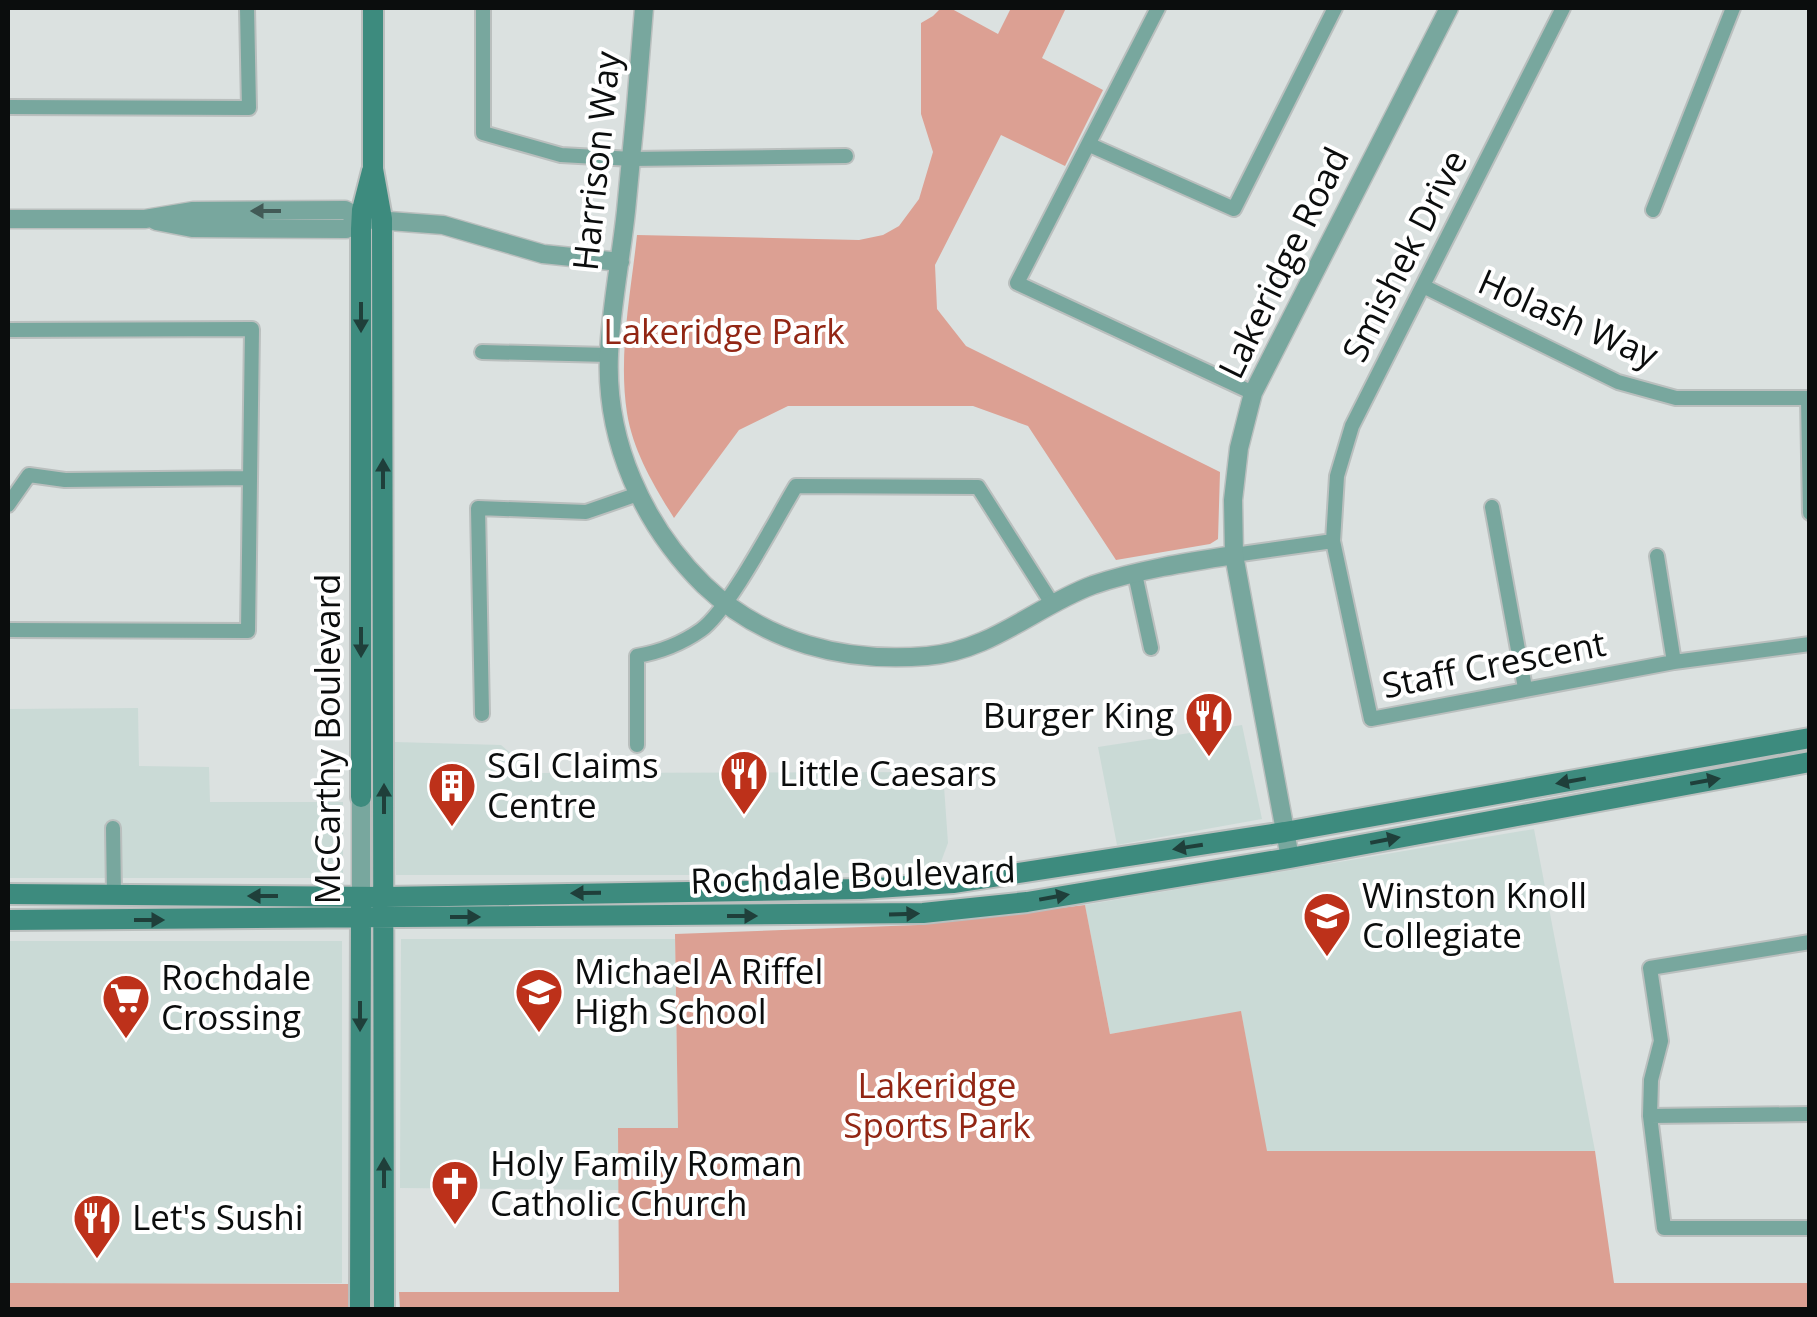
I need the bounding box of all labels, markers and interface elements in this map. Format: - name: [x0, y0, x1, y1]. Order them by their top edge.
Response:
- street label: Harrison Way: [561, 48, 630, 273]
- street label: Lakeridge Road: [1206, 139, 1359, 386]
- street label: Smishek Drive: [1330, 142, 1477, 369]
- one-way arrow: [250, 203, 282, 219]
- street label: Holash Way: [1471, 257, 1666, 378]
- one-way arrow: [353, 301, 369, 333]
- park label: Lakeridge Park: [603, 307, 845, 354]
- one-way arrow: [375, 458, 391, 490]
- street label: McCarthy Boulevard: [303, 574, 350, 904]
- street label: Staff Crescent: [1378, 619, 1610, 708]
- one-way arrow: [353, 626, 369, 658]
- restaurant icon: Burger King: [1183, 690, 1235, 758]
- place label: Burger King: [983, 691, 1174, 738]
- place label: SGI Claims Centre: [487, 741, 659, 828]
- restaurant icon: Little Caesars: [718, 748, 770, 816]
- place label: Little Caesars: [779, 749, 997, 796]
- building icon: SGI Claims Centre: [426, 760, 478, 828]
- one-way arrow: [1690, 773, 1721, 788]
- one-way arrow: [1555, 774, 1587, 789]
- one-way arrow: [376, 783, 392, 815]
- one-way arrow: [1370, 831, 1401, 847]
- one-way arrow: [1172, 840, 1204, 855]
- street label: Rochdale Boulevard: [689, 845, 1016, 904]
- place label: Winston Knoll Collegiate: [1362, 871, 1587, 958]
- one-way arrow: [570, 885, 602, 901]
- one-way arrow: [247, 888, 279, 904]
- one-way arrow: [1039, 889, 1070, 905]
- school or university icon: Winston Knoll Collegiate: [1301, 890, 1353, 958]
- one-way arrow: [889, 905, 921, 921]
- one-way arrow: [727, 908, 759, 924]
- one-way arrow: [450, 909, 482, 925]
- one-way arrow: [134, 912, 166, 928]
- place label: Michael A Riffel High School: [574, 947, 823, 1034]
- place label: Rochdale Crossing: [161, 953, 311, 1040]
- school or university icon: Michael A Riffel High School: [513, 966, 565, 1034]
- supermarket icon: Rochdale Crossing: [100, 972, 152, 1040]
- one-way arrow: [352, 1001, 368, 1033]
- park label: Lakeridge Sports Park: [843, 1061, 1031, 1148]
- place label: Holy Family Roman Catholic Church: [490, 1139, 803, 1226]
- one-way arrow: [376, 1156, 392, 1188]
- church icon: Holy Family Roman Catholic Church: [429, 1158, 481, 1226]
- restaurant icon: Let's Sushi: [71, 1192, 123, 1260]
- place label: Let's Sushi: [132, 1193, 303, 1240]

